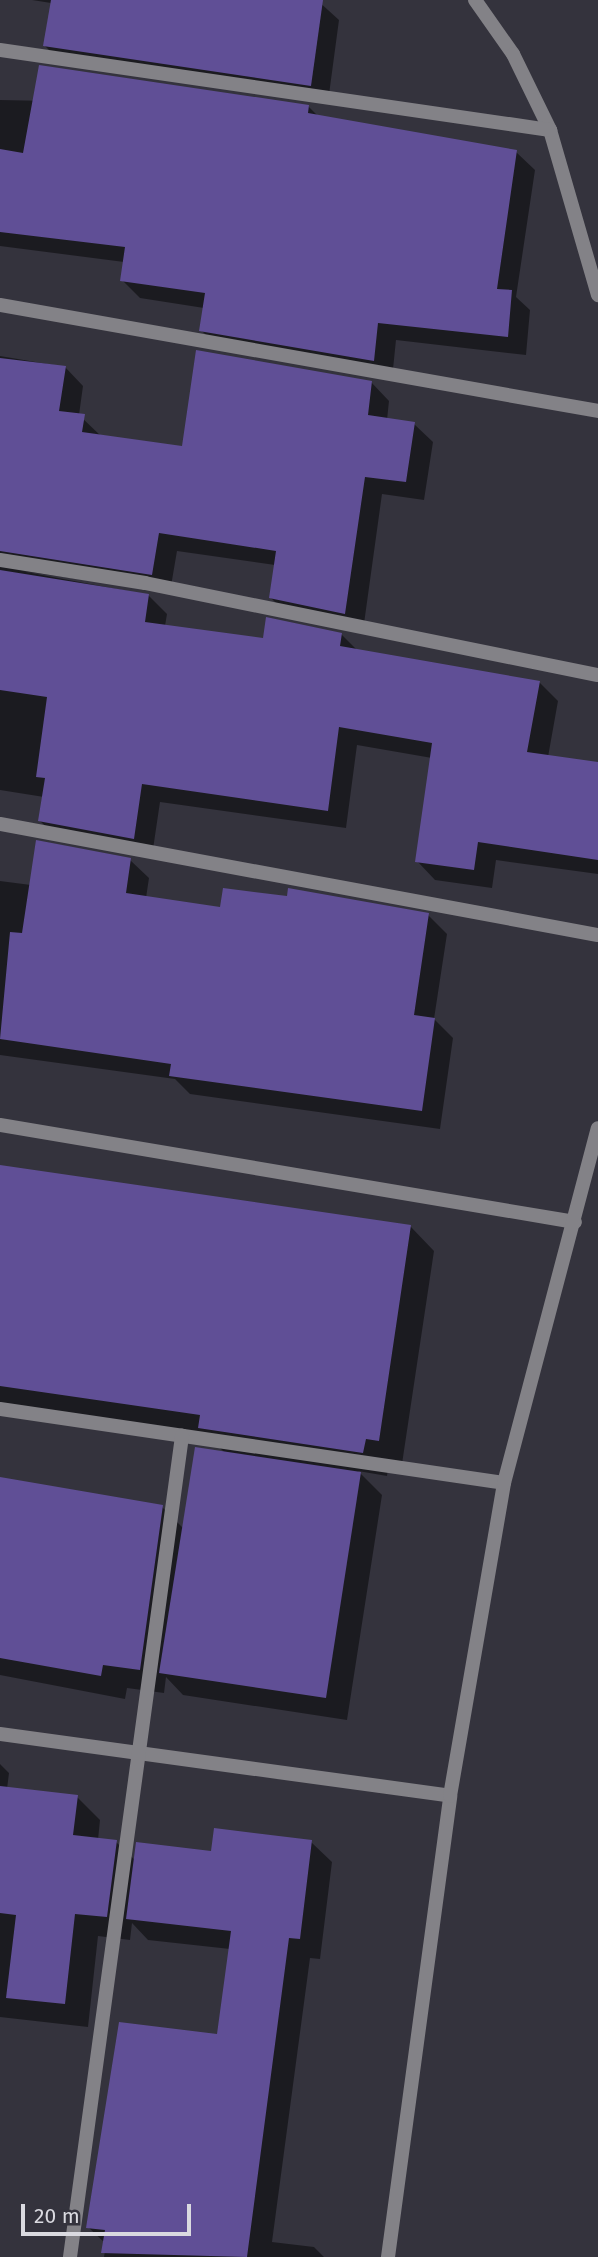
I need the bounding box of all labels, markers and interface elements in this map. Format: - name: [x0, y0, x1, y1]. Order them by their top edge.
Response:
- scale bar: [24, 2190, 194, 2234]
- text: 20 m: [34, 2203, 80, 2229]

